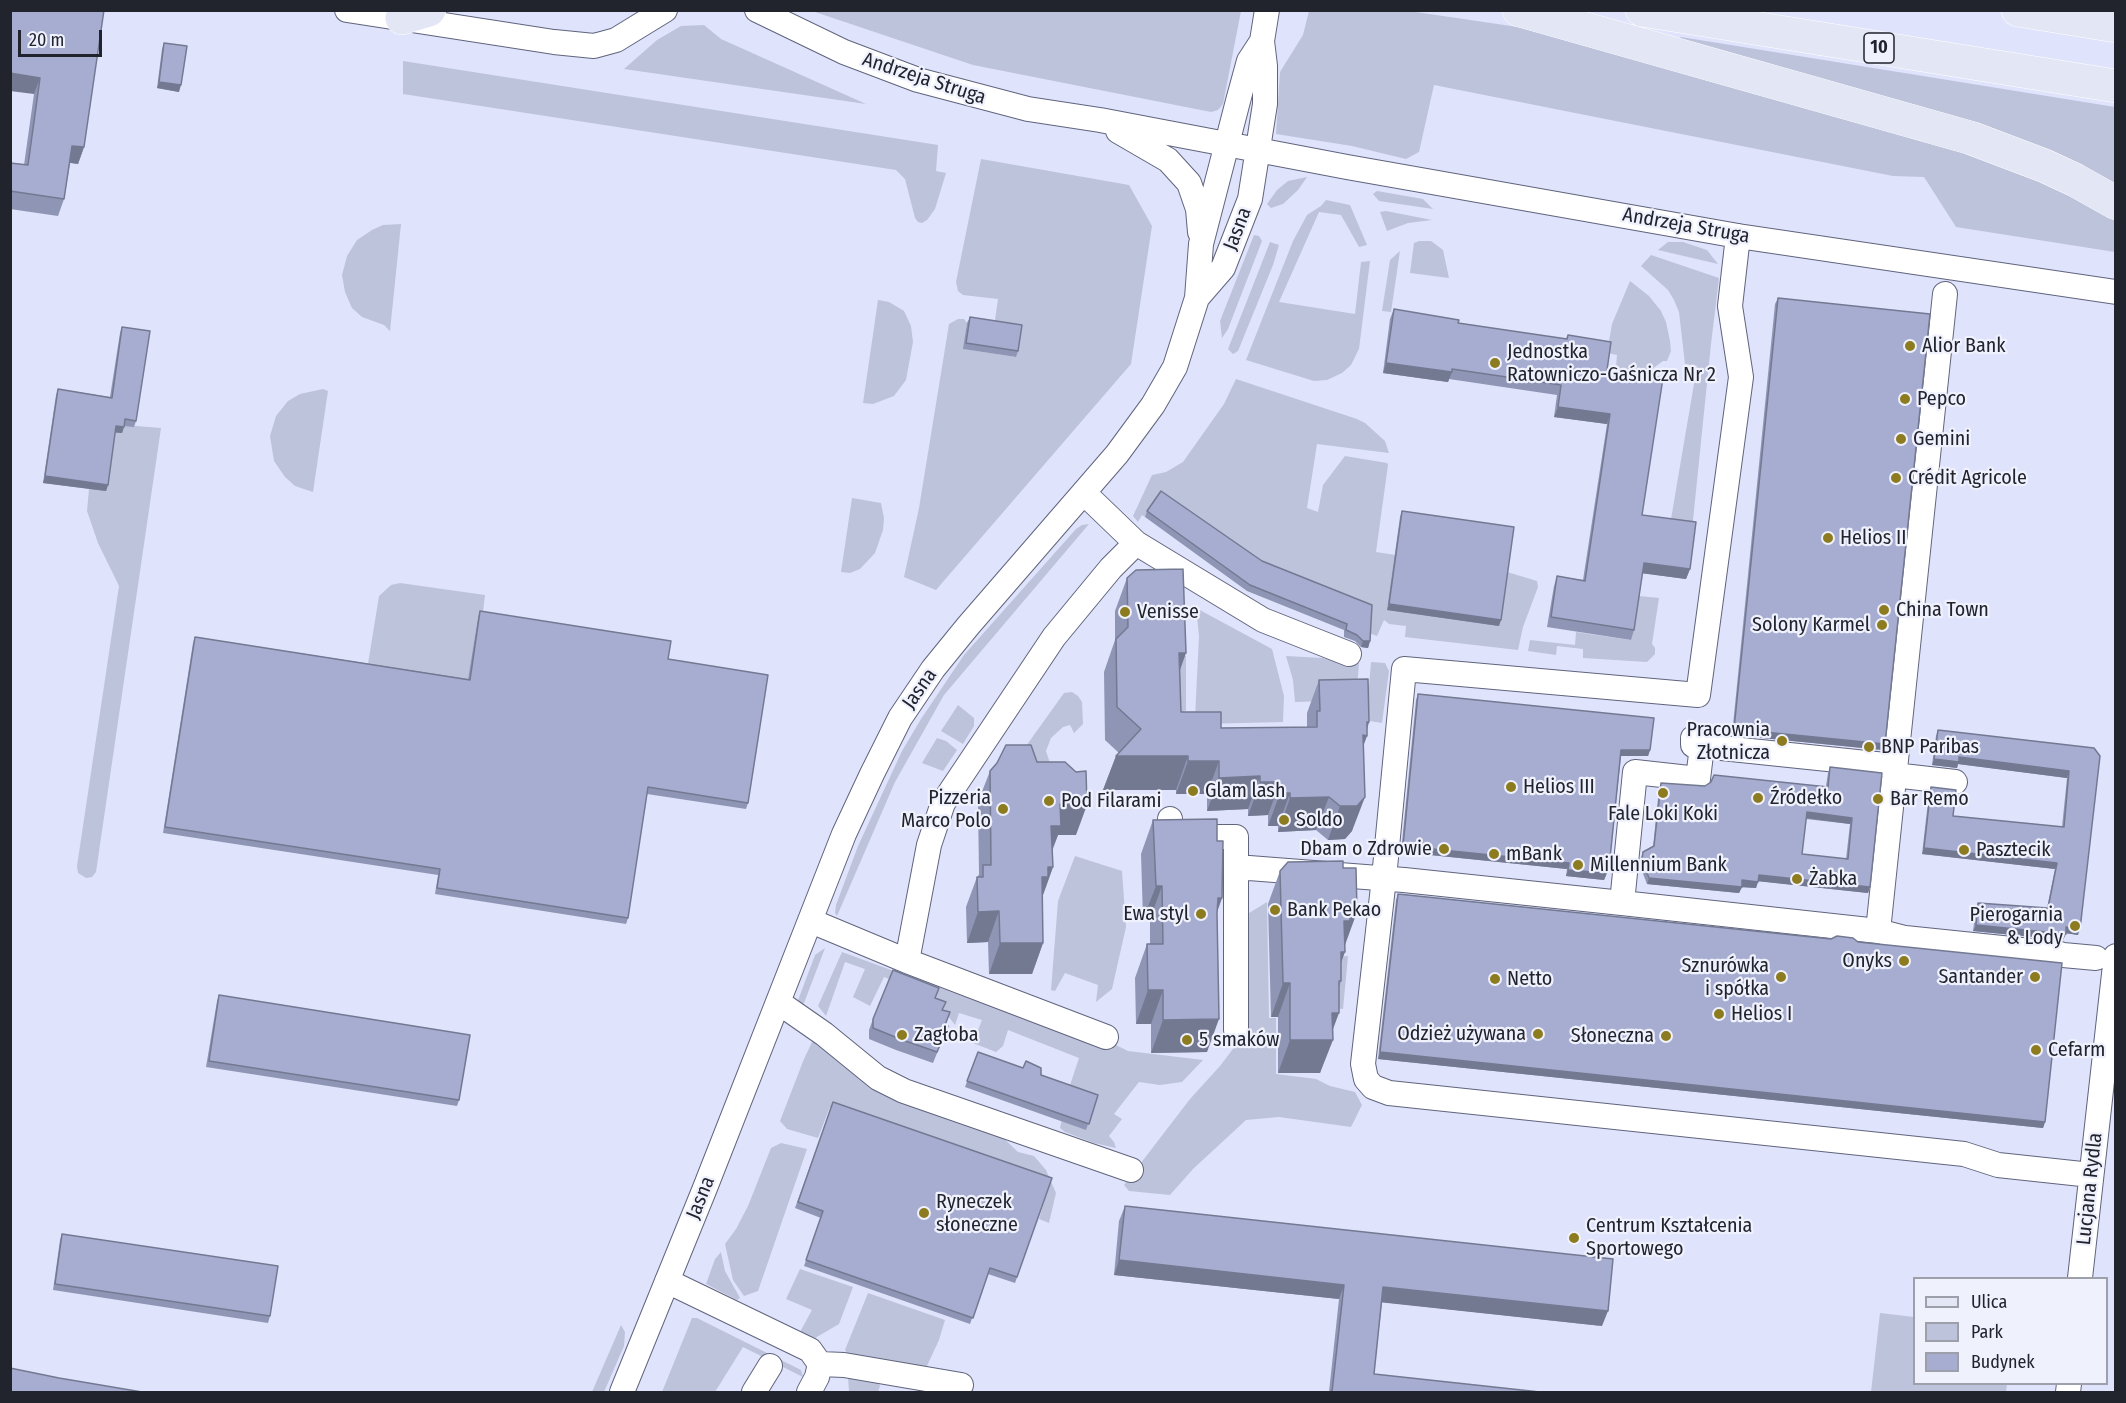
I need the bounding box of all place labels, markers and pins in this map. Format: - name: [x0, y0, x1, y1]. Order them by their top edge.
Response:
- place label: Alior Bank: [1922, 334, 2006, 358]
- marker: Alior Bank: [1903, 339, 1917, 353]
- place label: Jednostka Ratowniczo-Gaśnicza Nr 2: [1507, 340, 1716, 387]
- marker: Jednostka Ratowniczo-Gaśnicza Nr 2: [1488, 356, 1502, 370]
- place label: Pepco: [1917, 387, 1966, 411]
- marker: Pepco: [1898, 392, 1912, 406]
- place label: Gemini: [1913, 427, 1970, 451]
- marker: Gemini: [1894, 432, 1908, 446]
- place label: Crédit Agricole: [1908, 466, 2027, 490]
- marker: Crédit Agricole: [1889, 471, 1903, 485]
- place label: Helios II: [1840, 526, 1907, 550]
- marker: Helios II: [1821, 531, 1835, 545]
- place label: China Town: [1896, 598, 1989, 622]
- place label: Venisse: [1137, 600, 1199, 624]
- marker: China Town: [1877, 603, 1891, 617]
- marker: Venisse: [1118, 605, 1132, 619]
- place label: Solony Karmel: [1752, 613, 1870, 637]
- marker: Solony Karmel: [1875, 618, 1889, 632]
- place label: Pracownia Złotnicza: [1687, 718, 1770, 765]
- marker: Pracownia Złotnicza: [1775, 734, 1789, 748]
- place label: BNP Paribas: [1881, 735, 1979, 759]
- marker: BNP Paribas: [1862, 740, 1876, 754]
- place label: Helios III: [1523, 775, 1595, 799]
- place label: Glam lash: [1205, 779, 1285, 803]
- marker: Helios III: [1504, 780, 1518, 794]
- marker: Glam lash: [1186, 784, 1200, 798]
- place label: Pizzeria Marco Polo: [901, 786, 991, 833]
- marker: Fale Loki Koki: [1656, 786, 1670, 800]
- place label: Źródełko: [1770, 786, 1842, 810]
- place label: Bar Remo: [1890, 787, 1969, 811]
- place label: Pod Filarami: [1061, 789, 1162, 813]
- marker: Źródełko: [1751, 791, 1765, 805]
- marker: Bar Remo: [1871, 792, 1885, 806]
- marker: Pod Filarami: [1042, 794, 1056, 808]
- marker: Pizzeria Marco Polo: [996, 802, 1010, 816]
- place label: Fale Loki Koki: [1608, 802, 1718, 826]
- place label: Soldo: [1296, 808, 1343, 832]
- marker: Soldo: [1277, 813, 1291, 827]
- place label: Dbam o Zdrowie: [1300, 837, 1432, 861]
- place label: Pasztecik: [1976, 838, 2051, 862]
- marker: Dbam o Zdrowie: [1437, 842, 1451, 856]
- place label: mBank: [1506, 842, 1562, 866]
- marker: Pasztecik: [1957, 843, 1971, 857]
- marker: mBank: [1487, 847, 1501, 861]
- place label: Millennium Bank: [1590, 853, 1727, 877]
- marker: Millennium Bank: [1571, 858, 1585, 872]
- place label: Żabka: [1809, 867, 1857, 891]
- marker: Żabka: [1790, 872, 1804, 886]
- place label: Bank Pekao: [1287, 898, 1381, 922]
- place label: Ewa styl: [1123, 902, 1189, 926]
- marker: Bank Pekao: [1268, 903, 1282, 917]
- place label: Pierogarnia & Lody: [1970, 903, 2063, 950]
- marker: Ewa styl: [1194, 907, 1208, 921]
- marker: Pierogarnia & Lody: [2068, 919, 2082, 933]
- place label: Onyks: [1842, 949, 1892, 973]
- place label: Sznurówka i spółka: [1682, 954, 1769, 1001]
- marker: Onyks: [1897, 954, 1911, 968]
- place label: Santander: [1938, 965, 2023, 989]
- place label: Netto: [1507, 967, 1552, 991]
- marker: Sznurówka i spółka: [1774, 970, 1788, 984]
- marker: Santander: [2028, 970, 2042, 984]
- marker: Netto: [1488, 972, 1502, 986]
- place label: Helios I: [1731, 1002, 1792, 1026]
- marker: Helios I: [1712, 1007, 1726, 1021]
- place label: Odzież używana: [1397, 1022, 1526, 1046]
- place label: Zagłoba: [914, 1023, 979, 1047]
- place label: Słoneczna: [1571, 1024, 1654, 1048]
- marker: Odzież używana: [1531, 1027, 1545, 1041]
- marker: Zagłoba: [895, 1028, 909, 1042]
- place label: 5 smaków: [1199, 1028, 1279, 1052]
- marker: Słoneczna: [1659, 1029, 1673, 1043]
- marker: 5 smaków: [1180, 1033, 1194, 1047]
- place label: Cefarm: [2048, 1038, 2105, 1062]
- marker: Cefarm: [2029, 1043, 2043, 1057]
- place label: Ryneczek słoneczne: [936, 1190, 1018, 1237]
- marker: Ryneczek słoneczne: [917, 1206, 931, 1220]
- place label: Centrum Kształcenia Sportowego: [1586, 1214, 1752, 1261]
- marker: Centrum Kształcenia Sportowego: [1567, 1231, 1581, 1245]

